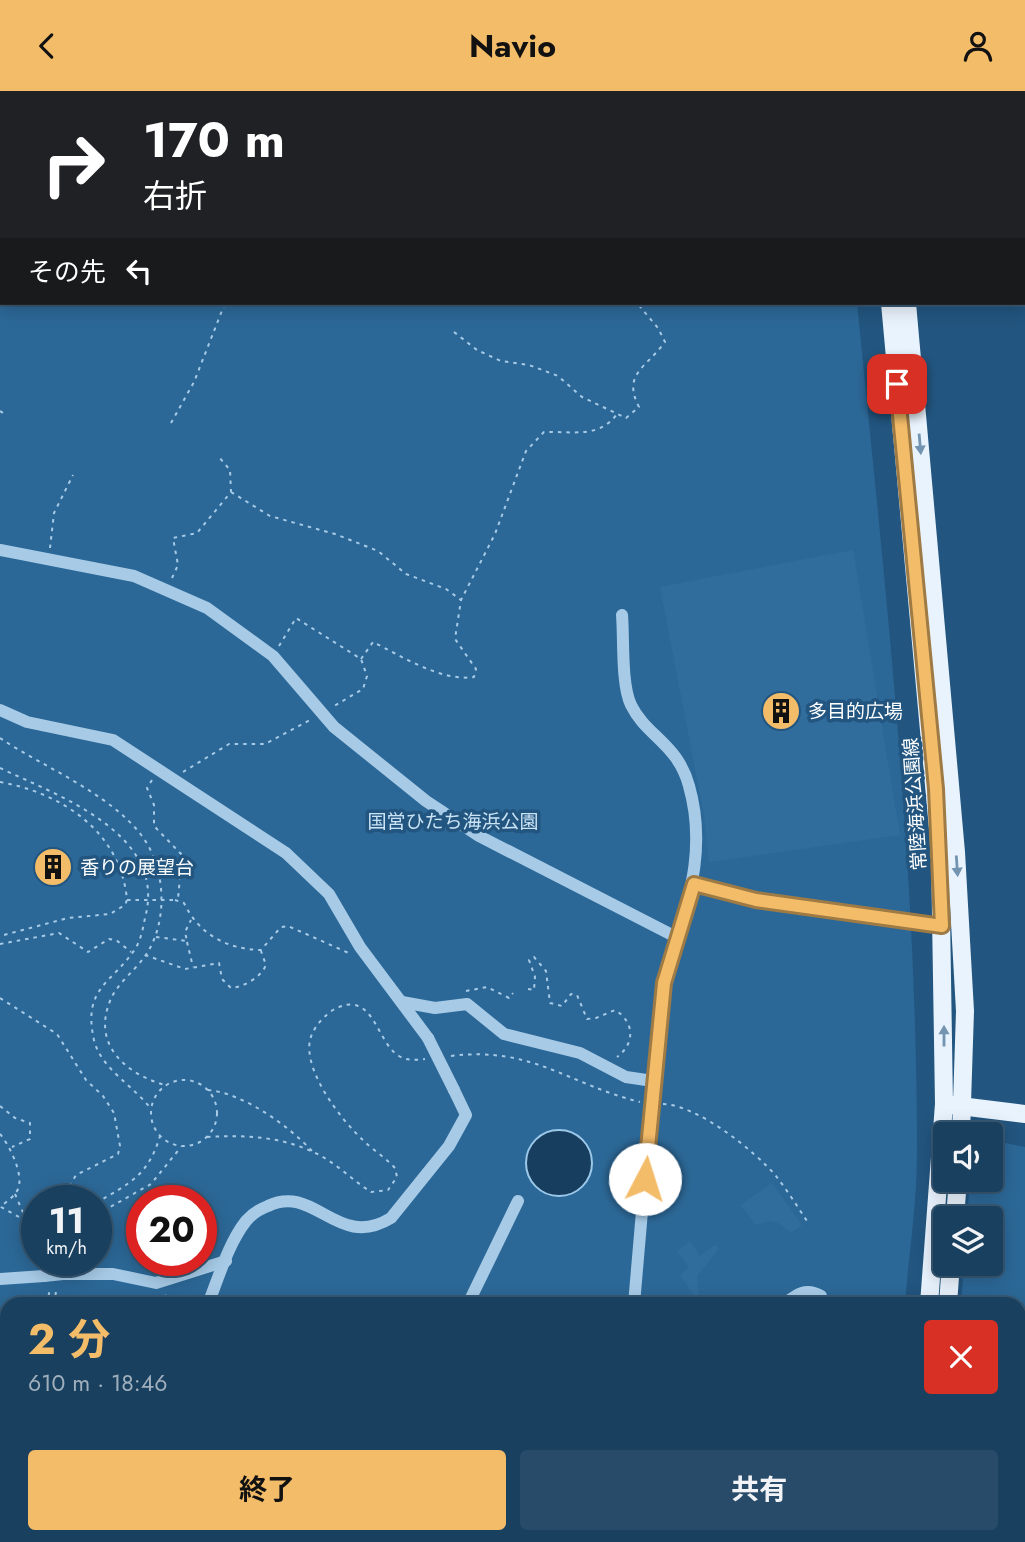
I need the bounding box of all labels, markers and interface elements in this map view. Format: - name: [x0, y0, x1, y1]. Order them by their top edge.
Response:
- text: Navio: [469, 23, 556, 69]
- icon: back: [28, 27, 66, 65]
- icon: person: [959, 27, 997, 65]
- text: 170 m: [143, 105, 285, 175]
- icon: right: [28, 119, 119, 210]
- text: 右折: [143, 173, 207, 219]
- icon: left: [120, 252, 158, 290]
- text: その先: [28, 253, 106, 291]
- pin: [867, 354, 927, 414]
- icon: arrive: [878, 365, 916, 403]
- one-way arrow: [915, 433, 926, 455]
- building icon: 多目的広場: [760, 690, 802, 732]
- place label: 多目的広場: [808, 698, 903, 725]
- street label: 常陸海浜公園線: [897, 737, 933, 871]
- park label: 国営ひたち海浜公園: [367, 808, 539, 835]
- building icon: 香りの展望台: [32, 846, 74, 888]
- place label: 香りの展望台: [80, 854, 194, 881]
- one-way arrow: [952, 855, 963, 877]
- one-way arrow: [938, 1025, 950, 1047]
- map controls: [933, 1122, 1003, 1276]
- button: sound: [933, 1122, 1003, 1192]
- position arrow: [608, 1142, 682, 1216]
- speed limit sign: 20: [126, 1185, 217, 1276]
- text: 11: [49, 1196, 84, 1246]
- button: layers: [933, 1206, 1003, 1276]
- text: km/h: [46, 1235, 87, 1261]
- text: 2 分: [28, 1309, 110, 1370]
- button: close: [924, 1320, 998, 1394]
- text: 610 m · 18:46: [28, 1366, 167, 1400]
- button: 終了: [28, 1450, 506, 1530]
- button: 共有: [520, 1450, 998, 1530]

